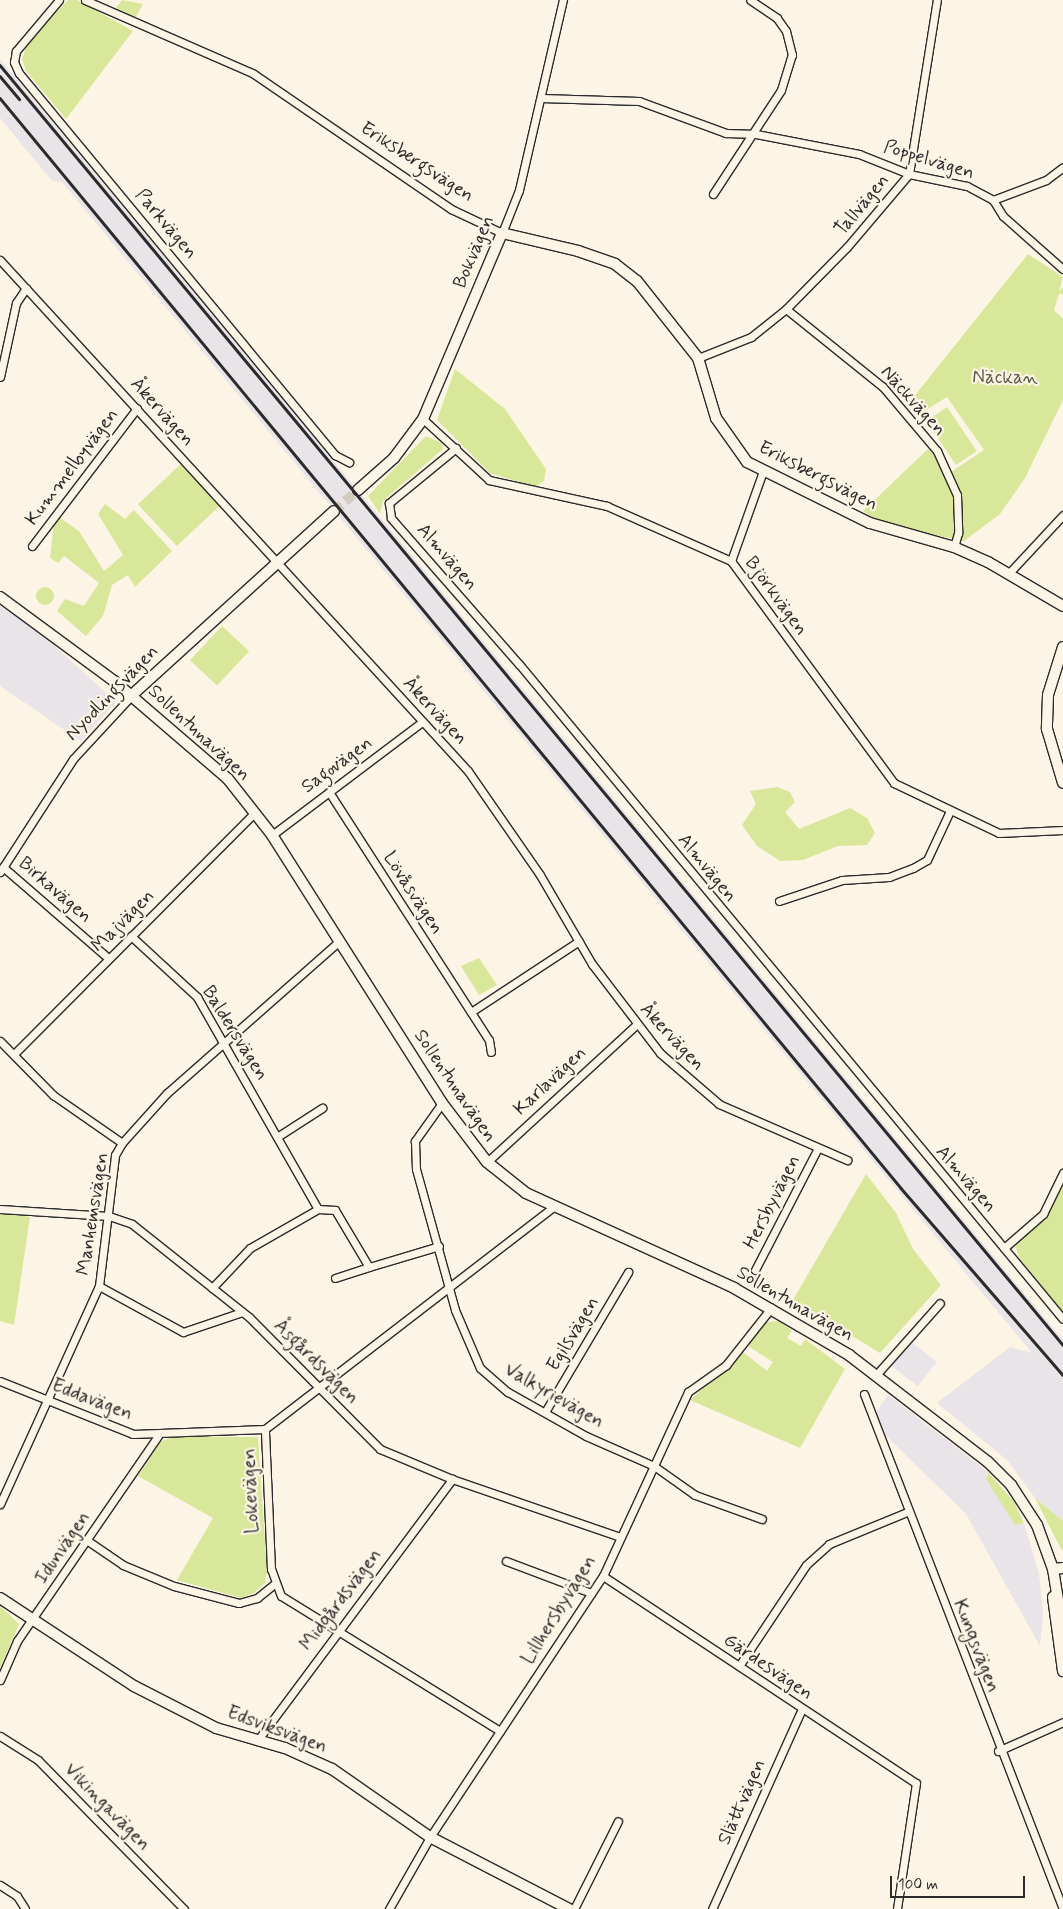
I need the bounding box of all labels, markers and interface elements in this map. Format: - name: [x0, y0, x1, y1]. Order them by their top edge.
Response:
- street label: Eriksbergsvägen: [356, 117, 478, 207]
- street label: Poppelvägen: [881, 135, 977, 185]
- street label: Tallvägen: [830, 170, 894, 240]
- street label: Parkvägen: [130, 184, 202, 264]
- street label: Bokvägen: [448, 212, 500, 292]
- street label: Näckvägen: [875, 361, 951, 441]
- park label: Näckan: [972, 367, 1038, 389]
- street label: Åkervägen: [125, 373, 199, 451]
- street label: Kummelbyvägen: [21, 404, 123, 530]
- street label: Eriksbergsvägen: [755, 436, 881, 516]
- street label: Almvägen: [412, 519, 482, 595]
- street label: Björkvägen: [740, 552, 812, 640]
- street label: Nyodlingsvägen: [61, 640, 163, 746]
- street label: Åkervägen: [398, 672, 472, 750]
- street label: Sollentunavägen: [143, 680, 255, 786]
- street label: Sagovägen: [297, 732, 377, 798]
- street label: Almvägen: [673, 829, 741, 907]
- street label: Lövåsvägen: [378, 847, 448, 939]
- street label: Birkavägen: [14, 852, 96, 928]
- street label: Majvägen: [87, 885, 159, 957]
- street label: Baldersvägen: [197, 981, 273, 1085]
- street label: Åkervägen: [635, 998, 709, 1076]
- street label: Sollentunavägen: [409, 1025, 501, 1147]
- street label: Karlavägen: [509, 1042, 591, 1120]
- street label: Almvägen: [931, 1141, 1001, 1217]
- street label: Manhemsvägen: [72, 1151, 114, 1277]
- street label: Hersbyvägen: [739, 1151, 805, 1253]
- street label: Sollentunavägen: [733, 1261, 857, 1347]
- street label: Egilsvägen: [542, 1293, 604, 1375]
- street label: Åsgårdsvägen: [269, 1315, 363, 1409]
- street label: Valkyrievägen: [500, 1358, 608, 1434]
- street label: Eddavägen: [48, 1374, 136, 1426]
- street label: Lokevägen: [238, 1448, 264, 1534]
- street label: Idunvägen: [31, 1507, 95, 1589]
- street label: Midgårdsvägen: [295, 1545, 387, 1655]
- street label: Lillhersbyvägen: [517, 1552, 601, 1668]
- street label: Kungsvägen: [948, 1596, 1004, 1696]
- street label: Gärdesvägen: [719, 1629, 817, 1705]
- street label: Edsviksvägen: [224, 1701, 330, 1759]
- street label: Slättvägen: [713, 1756, 771, 1848]
- street label: Vikingavägen: [59, 1758, 155, 1856]
- scale bar: [893, 1866, 1028, 1898]
- text: 100 m: [898, 1875, 938, 1895]

